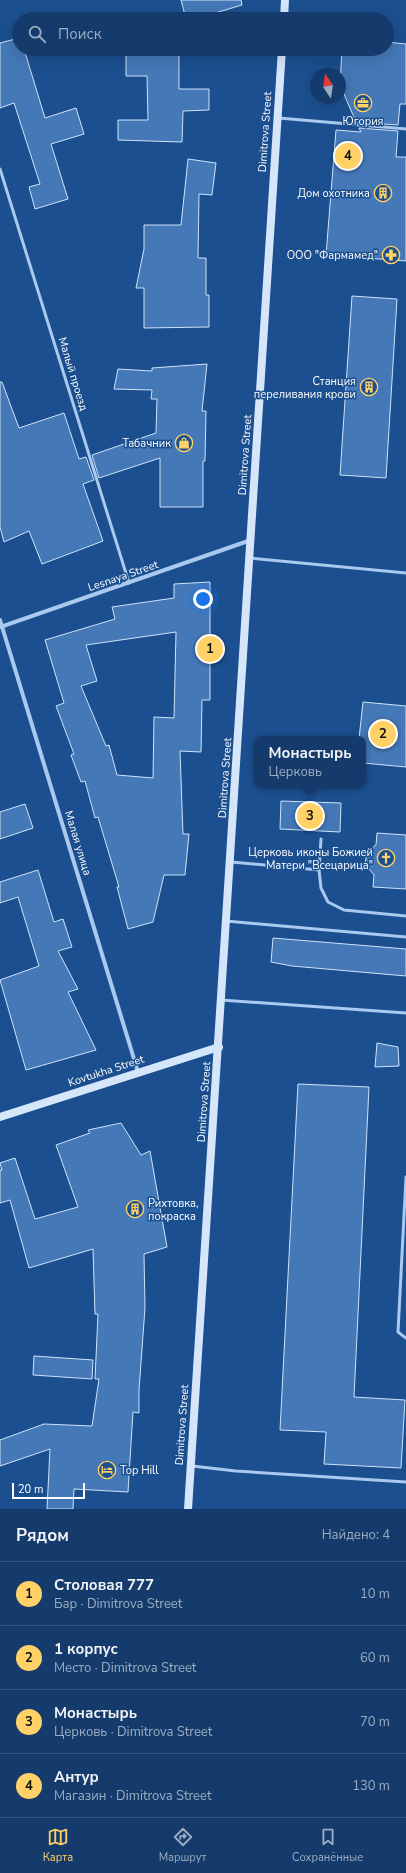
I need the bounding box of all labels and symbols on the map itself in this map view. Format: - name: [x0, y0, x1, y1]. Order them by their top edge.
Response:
- north arrow: [310, 68, 346, 104]
- street label: Dimitrova Street: [255, 91, 275, 173]
- office icon: Югория: [353, 93, 373, 113]
- place label: Югория: [342, 114, 384, 129]
- pin: 4: [335, 141, 361, 171]
- building icon: Дом охотника: [373, 183, 393, 203]
- place label: Дом охотника: [298, 186, 370, 201]
- pharmacy icon: ООО "Фармамед": [381, 245, 401, 265]
- place label: ООО "Фармамед": [287, 248, 378, 263]
- street label: Малый проезд: [55, 335, 91, 413]
- place label: Станция переливания крови: [254, 374, 356, 402]
- building icon: Станция переливания крови: [359, 377, 379, 397]
- street label: Dimitrova Street: [235, 414, 255, 496]
- shop icon: Табачник: [174, 433, 194, 453]
- place label: Табачник: [122, 436, 171, 451]
- street label: Lesnaya Street: [86, 557, 160, 595]
- your location: [193, 589, 213, 609]
- pin: 1: [197, 634, 223, 664]
- pin: 2: [370, 719, 396, 749]
- street label: Dimitrova Street: [215, 737, 235, 819]
- pin: 3: [297, 801, 323, 831]
- street label: Малая улица: [61, 809, 95, 877]
- place label: Церковь иконы Божией Матери "Всецарица": [248, 845, 373, 873]
- church icon: Церковь иконы Божией Матери "Всецарица": [376, 848, 396, 868]
- street label: Kovtukha Street: [66, 1052, 146, 1090]
- street label: Dimitrova Street: [194, 1061, 214, 1143]
- place label: Рихтовка, покраска: [148, 1196, 199, 1224]
- building icon: Рихтовка, покраска: [125, 1199, 145, 1219]
- street label: Dimitrova Street: [172, 1384, 192, 1466]
- hotel icon: Top Hill: [97, 1460, 117, 1480]
- place label: Top Hill: [120, 1463, 159, 1478]
- scale bar: [12, 1481, 85, 1500]

